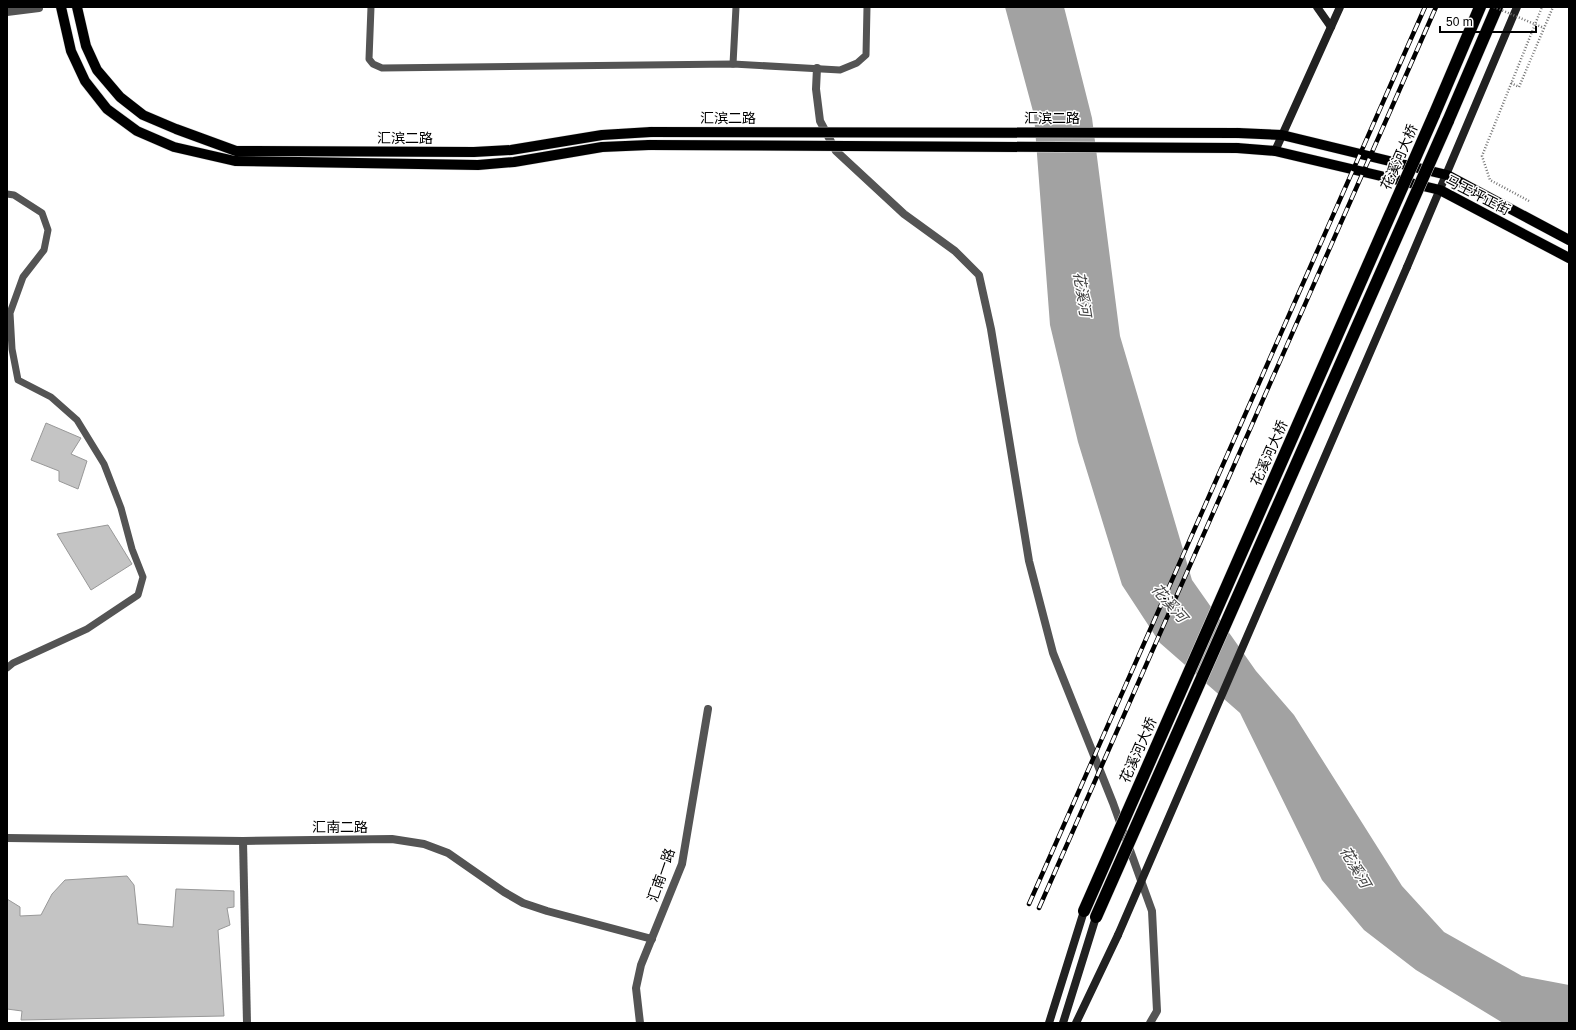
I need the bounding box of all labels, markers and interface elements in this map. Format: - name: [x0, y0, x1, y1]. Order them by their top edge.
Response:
- scale bar: [1440, 8, 1536, 34]
- text: 50 m: [1446, 15, 1473, 29]
- street label: 汇滨二路: [700, 110, 756, 126]
- street label: 汇滨二路: [1024, 110, 1080, 126]
- street label: 花溪河大桥: [1377, 122, 1421, 192]
- street label: 汇滨二路: [377, 130, 433, 146]
- street label: 马王坪正街: [1443, 172, 1513, 218]
- water label: 花溪河: [1071, 270, 1095, 320]
- street label: 花溪河大桥: [1247, 418, 1291, 488]
- water label: 花溪河: [1148, 580, 1193, 627]
- street label: 花溪河大桥: [1116, 715, 1160, 785]
- street label: 汇南二路: [312, 819, 368, 835]
- water label: 花溪河: [1337, 843, 1376, 893]
- street label: 汇南一路: [644, 846, 678, 904]

